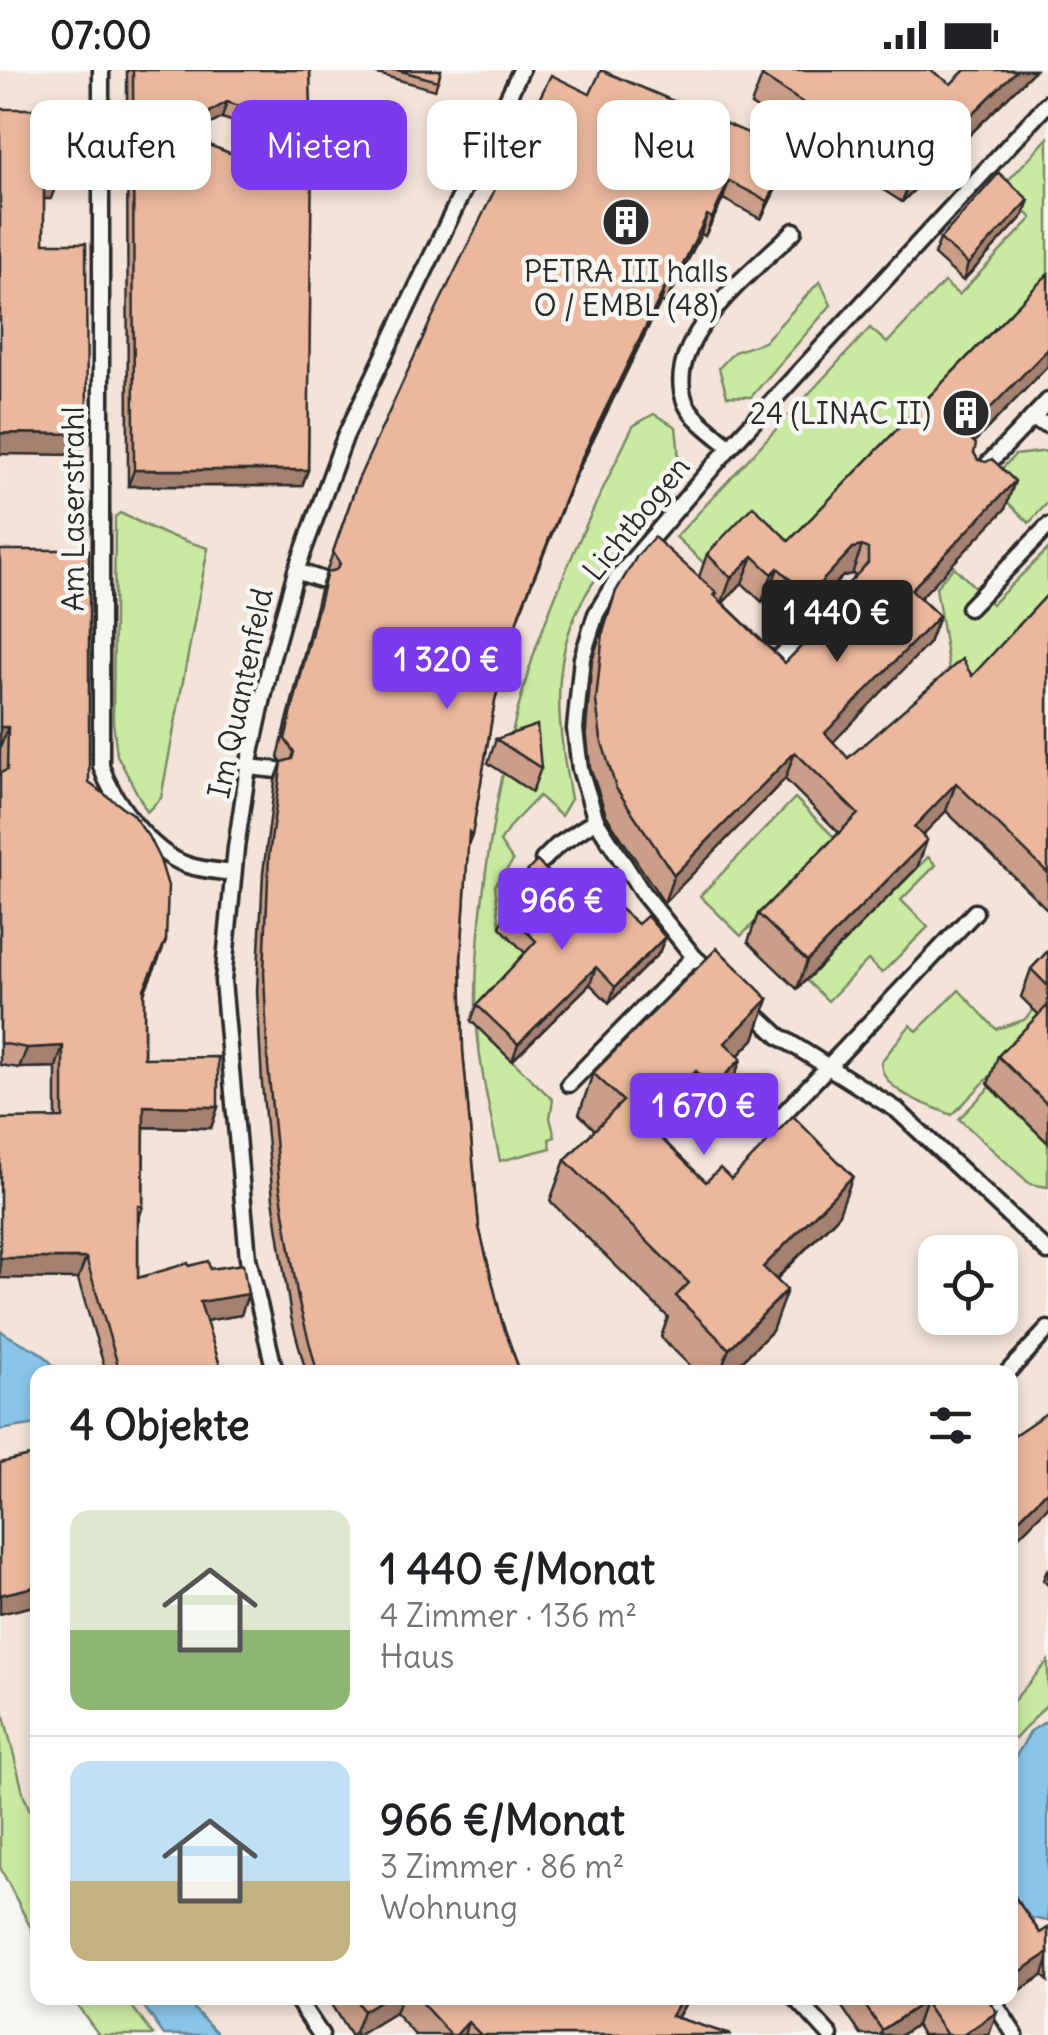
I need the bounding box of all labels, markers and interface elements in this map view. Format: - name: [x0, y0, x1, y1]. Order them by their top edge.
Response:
- text: 07:00: [50, 12, 152, 59]
- chip: Kaufen: [30, 100, 211, 190]
- chip: Mieten: [231, 100, 407, 190]
- chip: Filter: [427, 100, 577, 190]
- chip: Neu: [597, 100, 730, 190]
- chip: Wohnung: [750, 100, 971, 190]
- building icon: PETRA III halls O / EMBL (48): [600, 196, 652, 248]
- place label: PETRA III halls O / EMBL (48): [524, 252, 728, 324]
- building icon: 24 (LINAC II): [940, 387, 992, 439]
- place label: 24 (LINAC II): [750, 394, 931, 432]
- street label: Am Laserstrahl: [54, 407, 92, 611]
- street label: Lichtbogen: [574, 448, 698, 588]
- pin: 1 440 €: [745, 580, 929, 665]
- street label: Im Quantenfeld: [199, 585, 281, 801]
- text: 1 440 €: [784, 592, 890, 633]
- pin: 1 320 €: [355, 627, 539, 712]
- text: 1 320 €: [394, 639, 500, 680]
- pin: 966 €: [492, 868, 632, 953]
- text: 966 €: [520, 880, 604, 921]
- pin: 1 670 €: [612, 1073, 796, 1158]
- text: 1 670 €: [652, 1085, 756, 1126]
- map controls: [918, 1235, 1018, 1335]
- button: locate: [918, 1235, 1018, 1335]
- icon: filters: [923, 1398, 978, 1453]
- text: 4 Objekte: [70, 1399, 250, 1451]
- text: 1 440 €/Monat: [380, 1543, 655, 1595]
- icon: home: [150, 1550, 270, 1670]
- text: 4 Zimmer · 136 m²: [380, 1595, 637, 1636]
- text: Haus: [380, 1636, 454, 1677]
- text: 966 €/Monat: [380, 1794, 625, 1846]
- icon: home: [150, 1801, 270, 1921]
- text: 3 Zimmer · 86 m²: [380, 1846, 624, 1887]
- text: Wohnung: [380, 1887, 518, 1928]

